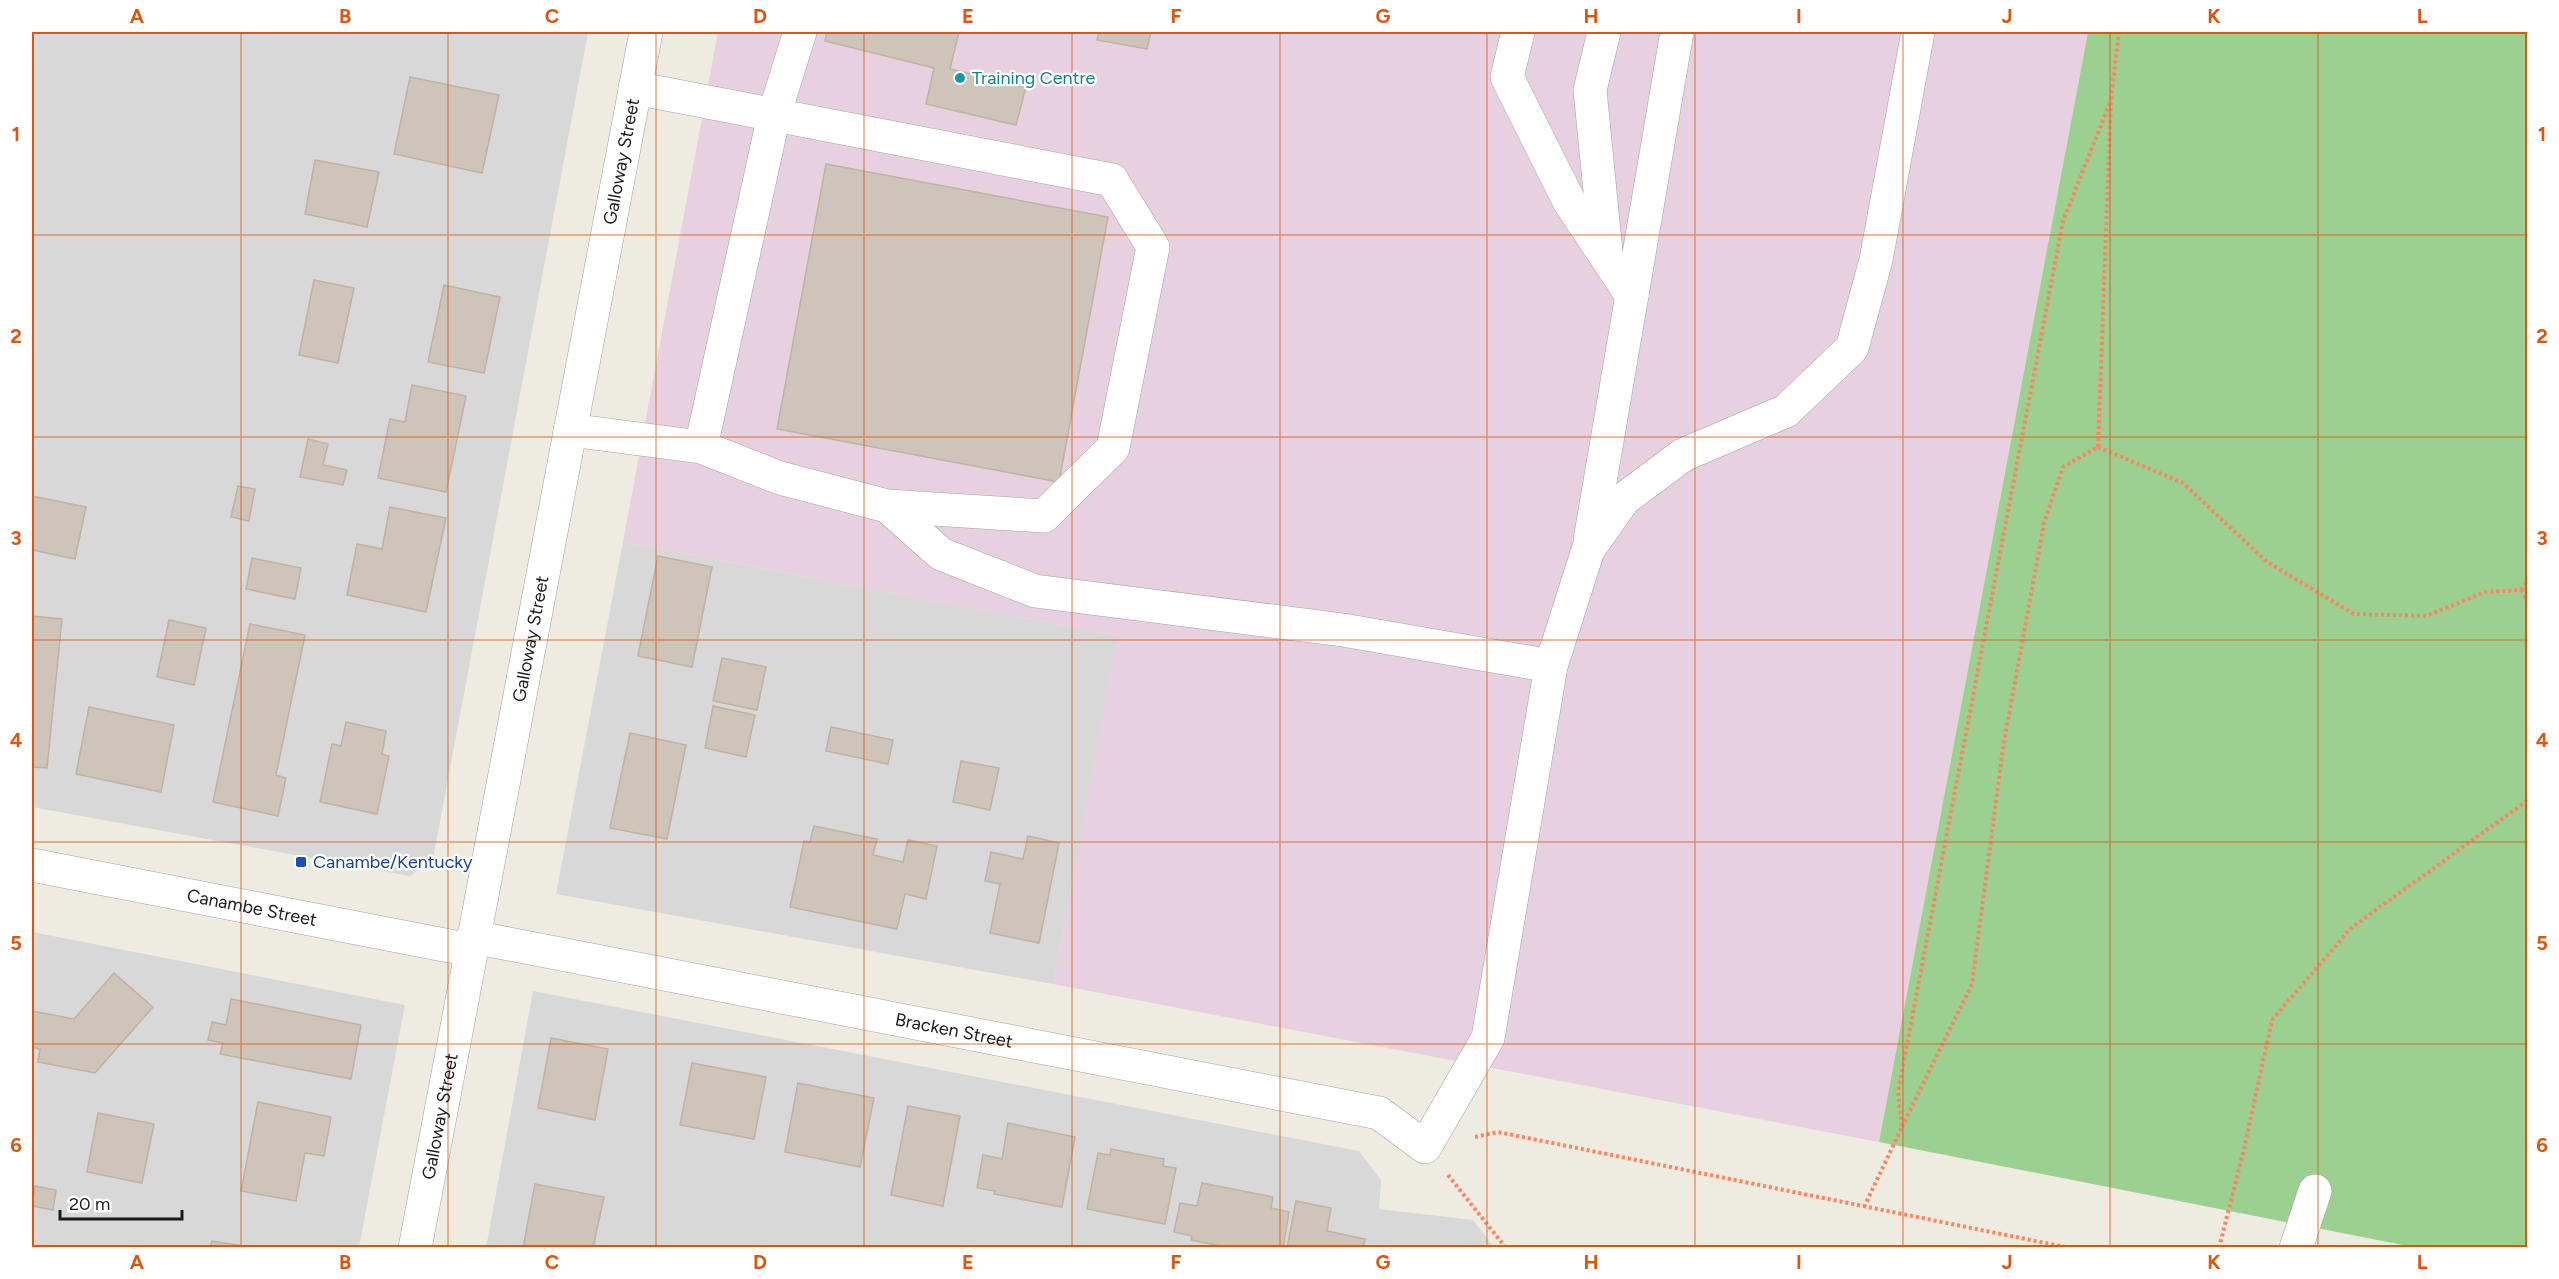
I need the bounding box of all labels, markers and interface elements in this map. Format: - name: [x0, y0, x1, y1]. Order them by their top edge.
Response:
- text: A: [130, 4, 145, 28]
- text: B: [339, 4, 351, 28]
- text: C: [545, 4, 559, 28]
- text: D: [753, 4, 767, 28]
- text: E: [962, 4, 974, 28]
- text: F: [1170, 4, 1182, 28]
- text: G: [1376, 4, 1391, 28]
- text: H: [1584, 4, 1599, 28]
- text: I: [1796, 4, 1802, 28]
- text: J: [2001, 4, 2013, 28]
- text: K: [2207, 4, 2221, 28]
- text: L: [2417, 4, 2428, 28]
- place label: Training Centre: [972, 67, 1096, 89]
- marker: Training Centre: [953, 71, 967, 85]
- street label: Galloway Street: [599, 96, 644, 227]
- text: 1: [12, 122, 20, 146]
- text: 1: [2538, 122, 2546, 146]
- text: 2: [10, 324, 22, 348]
- text: 2: [2536, 324, 2548, 348]
- text: 3: [10, 526, 22, 550]
- text: 3: [2536, 526, 2548, 550]
- street label: Galloway Street: [508, 574, 554, 704]
- text: 4: [10, 728, 23, 752]
- text: 4: [2536, 728, 2549, 752]
- place label: Canambe/Kentucky: [313, 851, 473, 873]
- marker: Canambe/Kentucky: [294, 855, 308, 869]
- street label: Canambe Street: [185, 884, 319, 931]
- text: 5: [10, 931, 22, 955]
- text: 5: [2536, 931, 2548, 955]
- street label: Bracken Street: [893, 1008, 1015, 1053]
- street label: Galloway Street: [417, 1051, 463, 1181]
- text: 6: [10, 1133, 22, 1157]
- text: 6: [2536, 1133, 2548, 1157]
- scale bar: [60, 1183, 182, 1221]
- text: 20 m: [69, 1193, 110, 1215]
- text: A: [130, 1250, 145, 1274]
- text: B: [339, 1250, 351, 1274]
- text: C: [545, 1250, 559, 1274]
- text: D: [753, 1250, 767, 1274]
- text: E: [962, 1250, 974, 1274]
- text: F: [1170, 1250, 1182, 1274]
- text: G: [1376, 1250, 1391, 1274]
- text: H: [1584, 1250, 1599, 1274]
- text: I: [1796, 1250, 1802, 1274]
- text: J: [2001, 1250, 2013, 1274]
- text: K: [2207, 1250, 2221, 1274]
- text: L: [2417, 1250, 2428, 1274]

